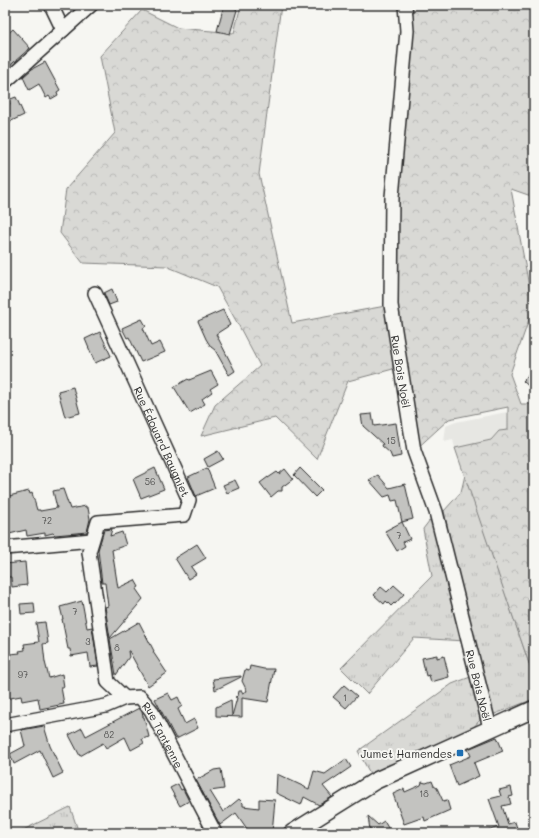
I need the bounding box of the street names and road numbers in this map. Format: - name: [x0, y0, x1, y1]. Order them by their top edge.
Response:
- street label: Rue Bois Noël: [388, 334, 415, 409]
- street label: Rue Édouard Baugniet: [131, 384, 194, 499]
- street label: Rue Bois Noël: [463, 648, 495, 723]
- street label: Rue Tantenne: [139, 698, 187, 771]

